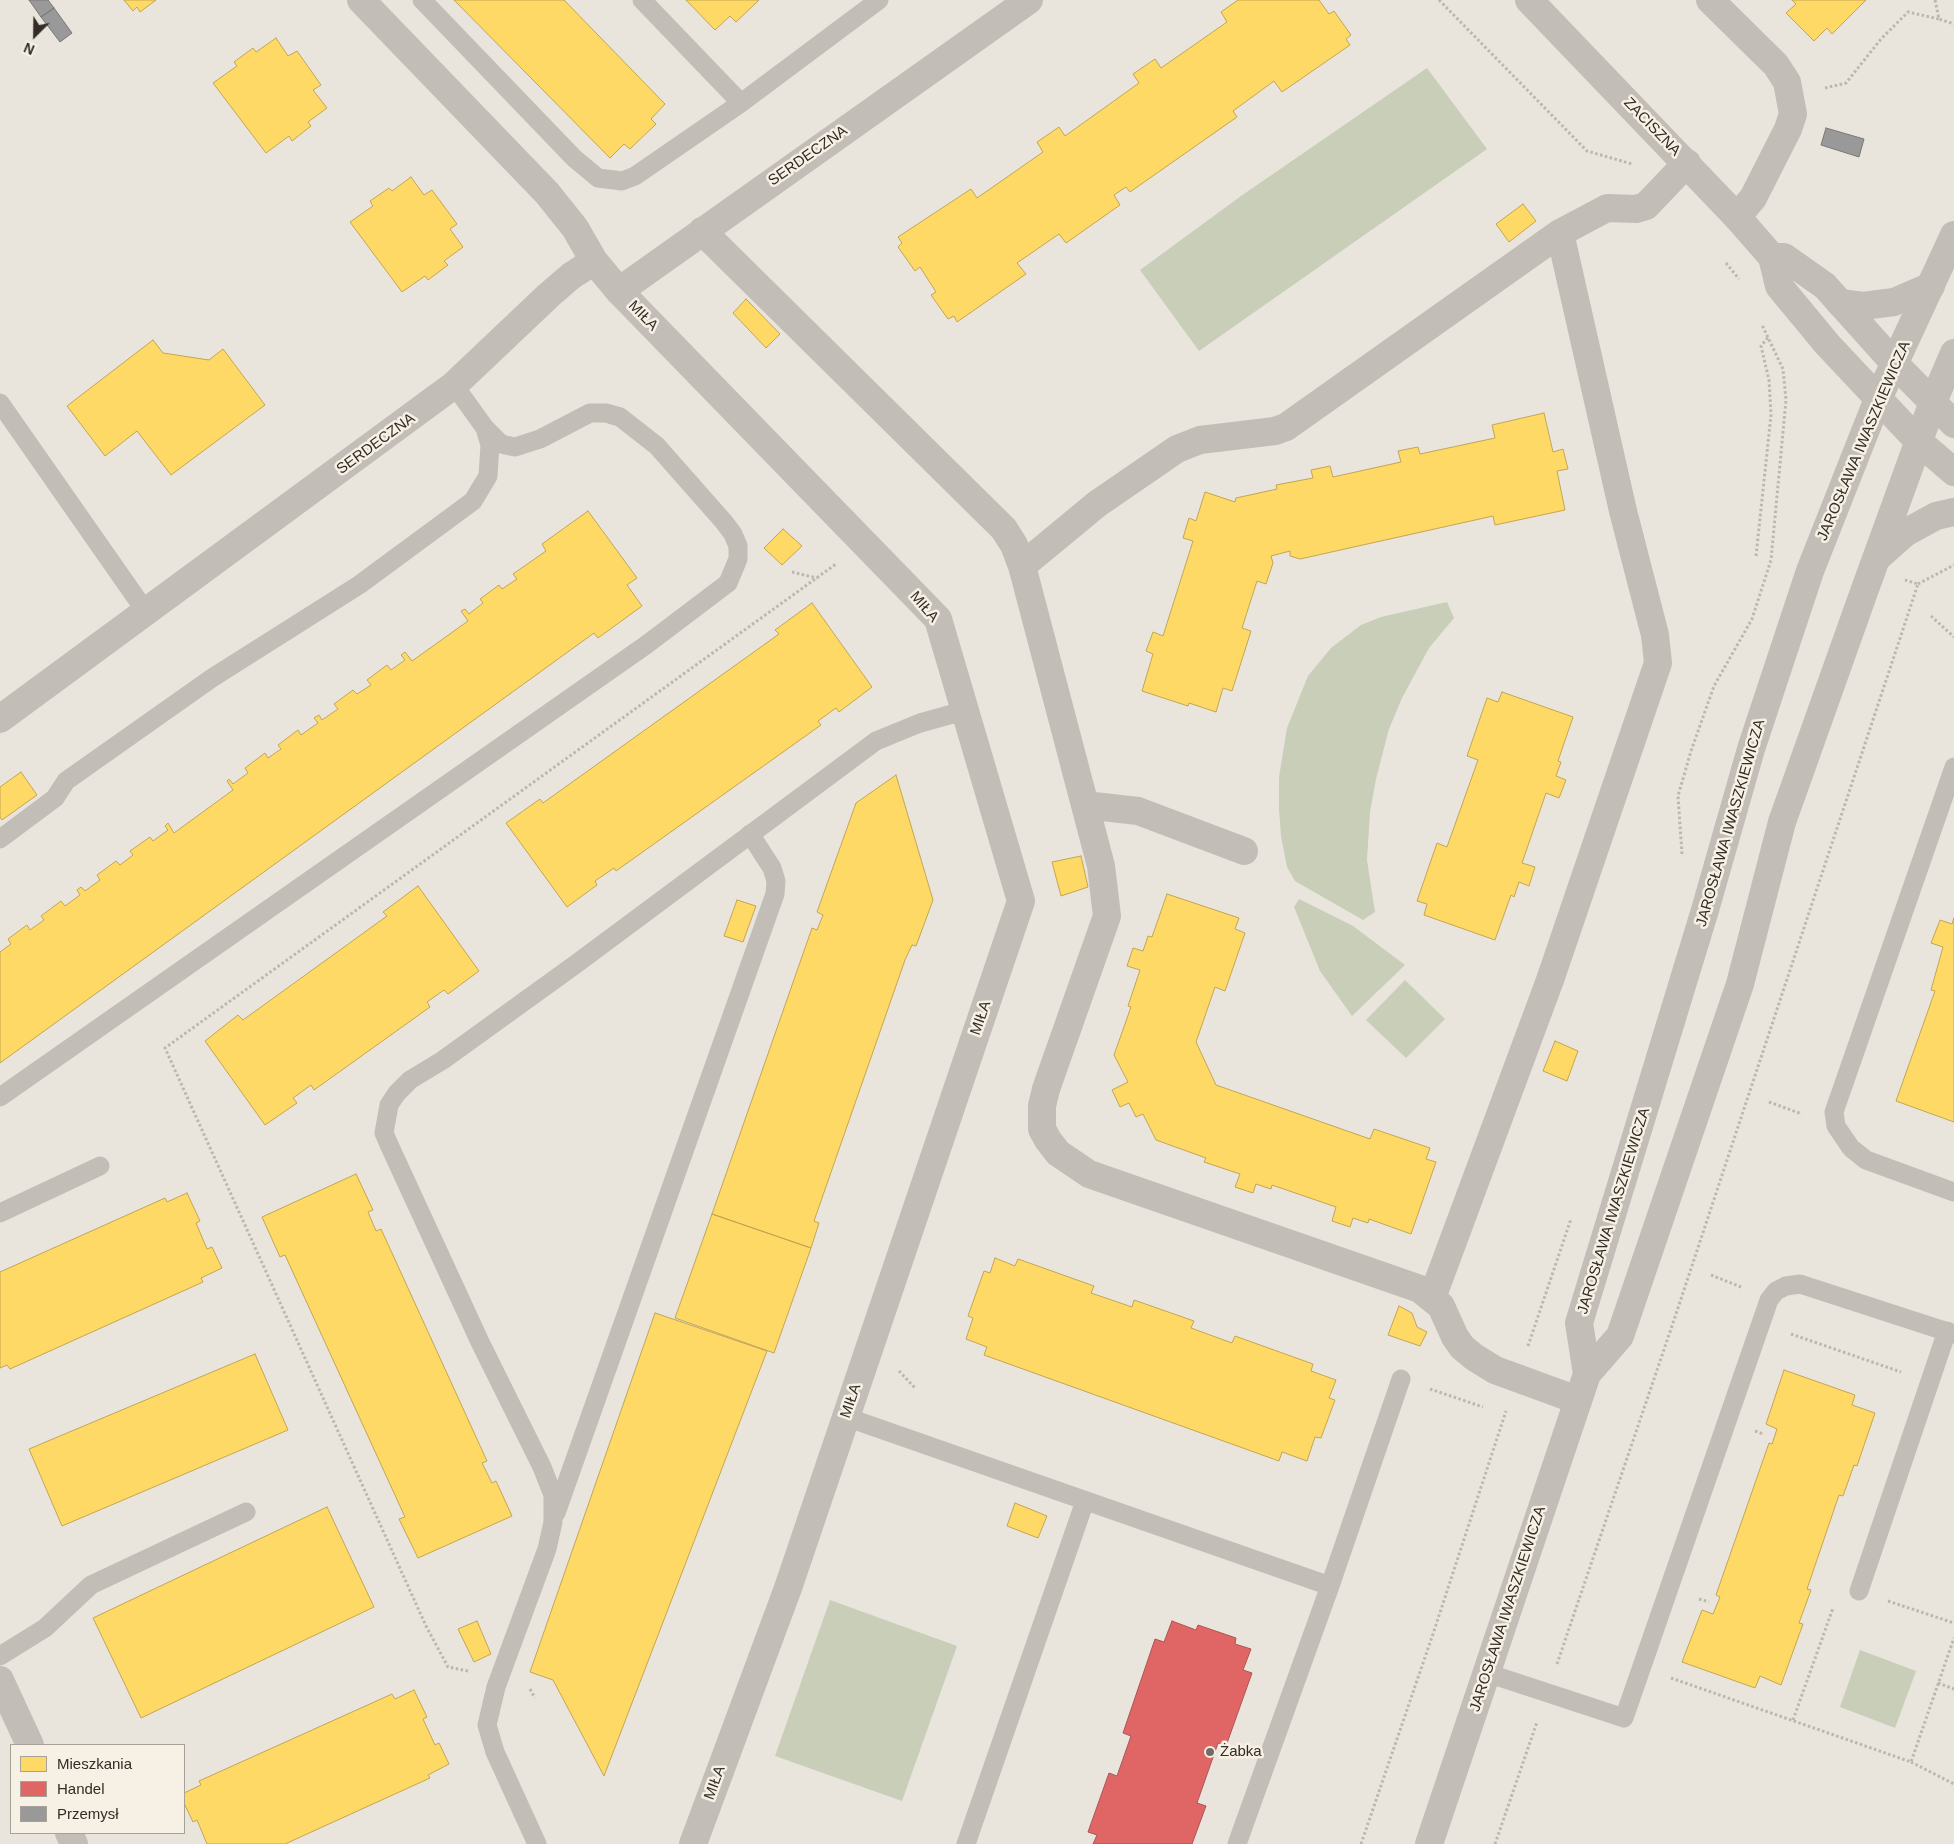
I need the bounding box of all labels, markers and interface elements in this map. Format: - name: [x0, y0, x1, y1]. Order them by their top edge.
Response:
- north arrow: [10, 10, 60, 60]
- text: N: [21, 39, 37, 58]
- street label: ZACISZNA: [1620, 94, 1684, 160]
- street label: SERDECZNA: [765, 122, 851, 190]
- street label: MIŁA: [624, 297, 662, 335]
- street label: JAROSŁAWA IWASZKIEWICZA: [1814, 339, 1914, 543]
- street label: SERDECZNA: [333, 410, 419, 478]
- street label: MIŁA: [906, 588, 942, 626]
- street label: JAROSŁAWA IWASZKIEWICZA: [1693, 717, 1769, 929]
- street label: MIŁA: [967, 999, 995, 1037]
- street label: JAROSŁAWA IWASZKIEWICZA: [1574, 1106, 1654, 1316]
- street label: MIŁA: [837, 1382, 865, 1420]
- street label: JAROSŁAWA IWASZKIEWICZA: [1466, 1504, 1550, 1714]
- place label: Żabka: [1220, 1743, 1262, 1761]
- legend: [10, 1744, 185, 1834]
- marker: Żabka: [1204, 1746, 1216, 1758]
- text: Mieszkania: [57, 1755, 132, 1772]
- street label: MIŁA: [701, 1763, 729, 1803]
- text: Handel: [57, 1780, 105, 1797]
- text: Przemysł: [57, 1805, 119, 1822]

